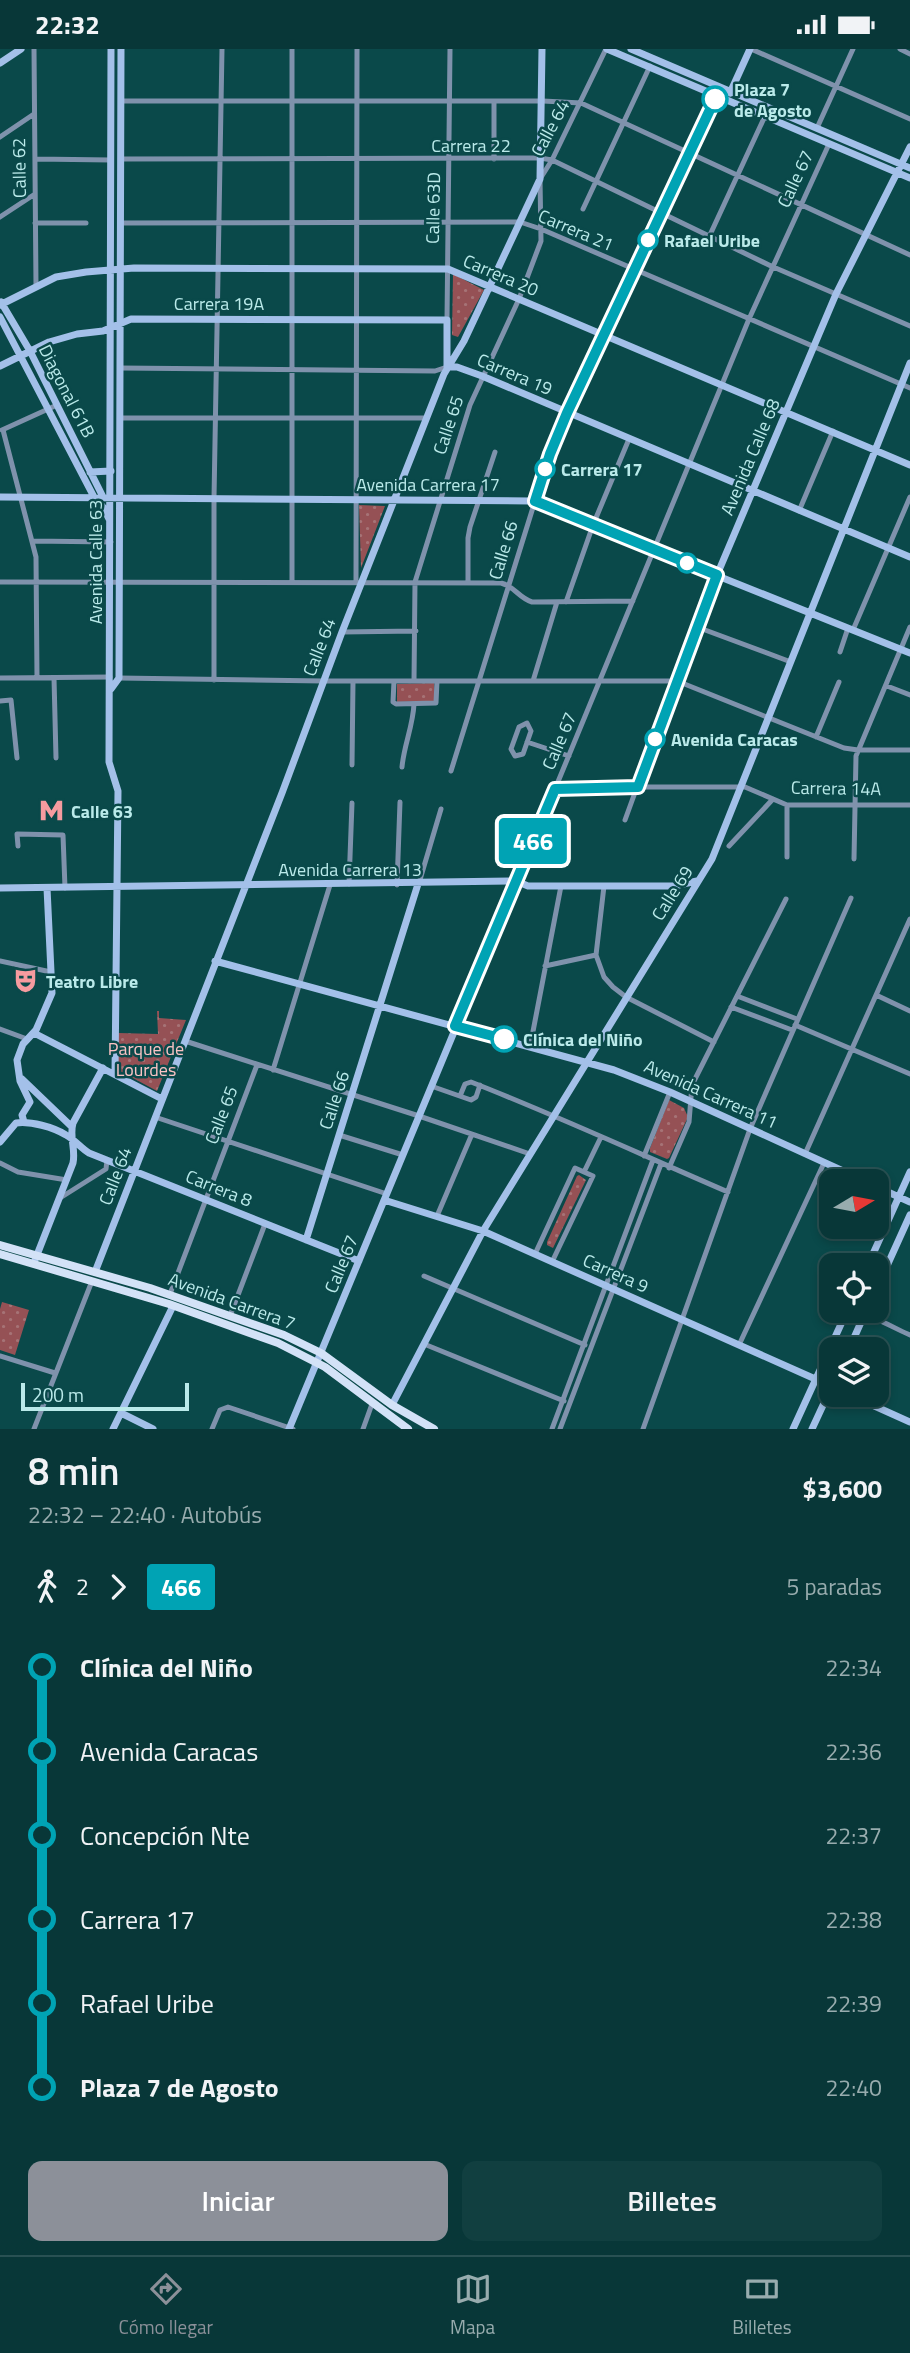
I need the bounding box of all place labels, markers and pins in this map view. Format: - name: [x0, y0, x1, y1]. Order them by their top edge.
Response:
- place label: Plaza 7 de Agosto: [734, 76, 812, 124]
- marker: Plaza 7 de Agosto: [702, 86, 728, 112]
- place label: Rafael Uribe: [664, 227, 760, 254]
- marker: Rafael Uribe: [638, 230, 658, 250]
- place label: Carrera 17: [561, 456, 643, 483]
- marker: Carrera 17: [535, 459, 555, 479]
- unlabelled marker: [677, 553, 697, 573]
- place label: Avenida Caracas: [671, 726, 798, 753]
- marker: Avenida Caracas: [645, 729, 665, 749]
- metro station icon: Calle 63: [37, 797, 65, 825]
- place label: Calle 63: [71, 798, 133, 825]
- theatre icon: Teatro Libre: [12, 967, 40, 995]
- place label: Teatro Libre: [46, 968, 138, 995]
- marker: Clínica del Niño: [491, 1026, 517, 1052]
- place label: Clínica del Niño: [523, 1026, 643, 1053]

